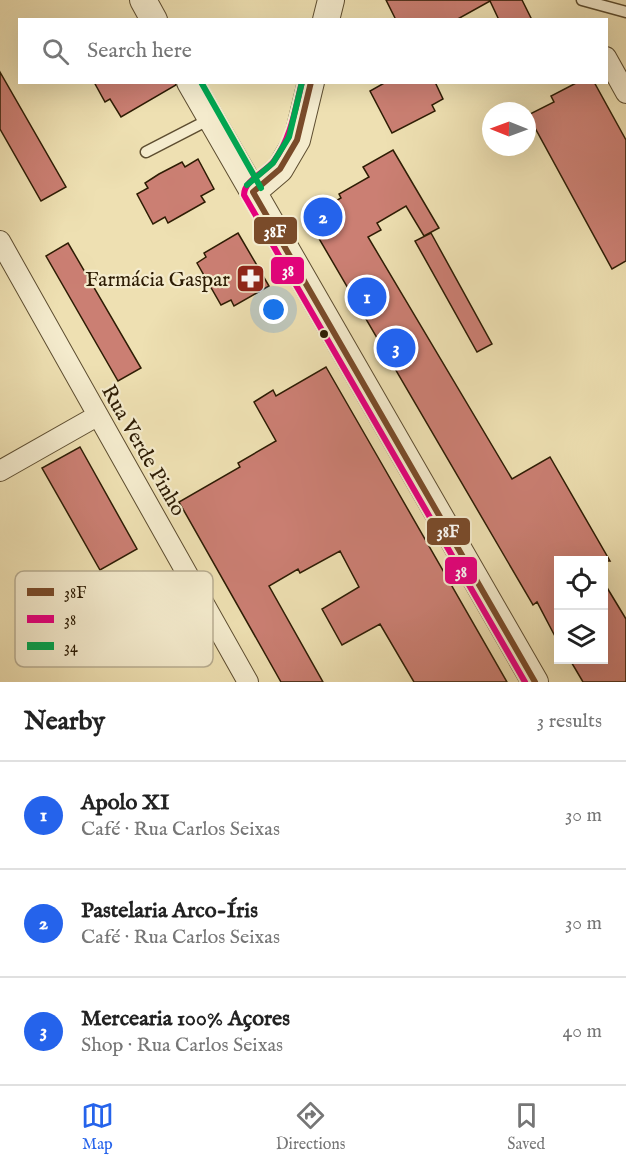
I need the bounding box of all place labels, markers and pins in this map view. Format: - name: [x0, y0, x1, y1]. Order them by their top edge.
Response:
- pin: 2: [304, 194, 342, 240]
- pharmacy icon: Farmácia Gaspar: [235, 263, 267, 295]
- place label: Farmácia Gaspar: [85, 267, 230, 294]
- pin: 1: [348, 274, 386, 320]
- pin: 3: [376, 326, 416, 370]
- unlabelled marker: [318, 328, 330, 340]

